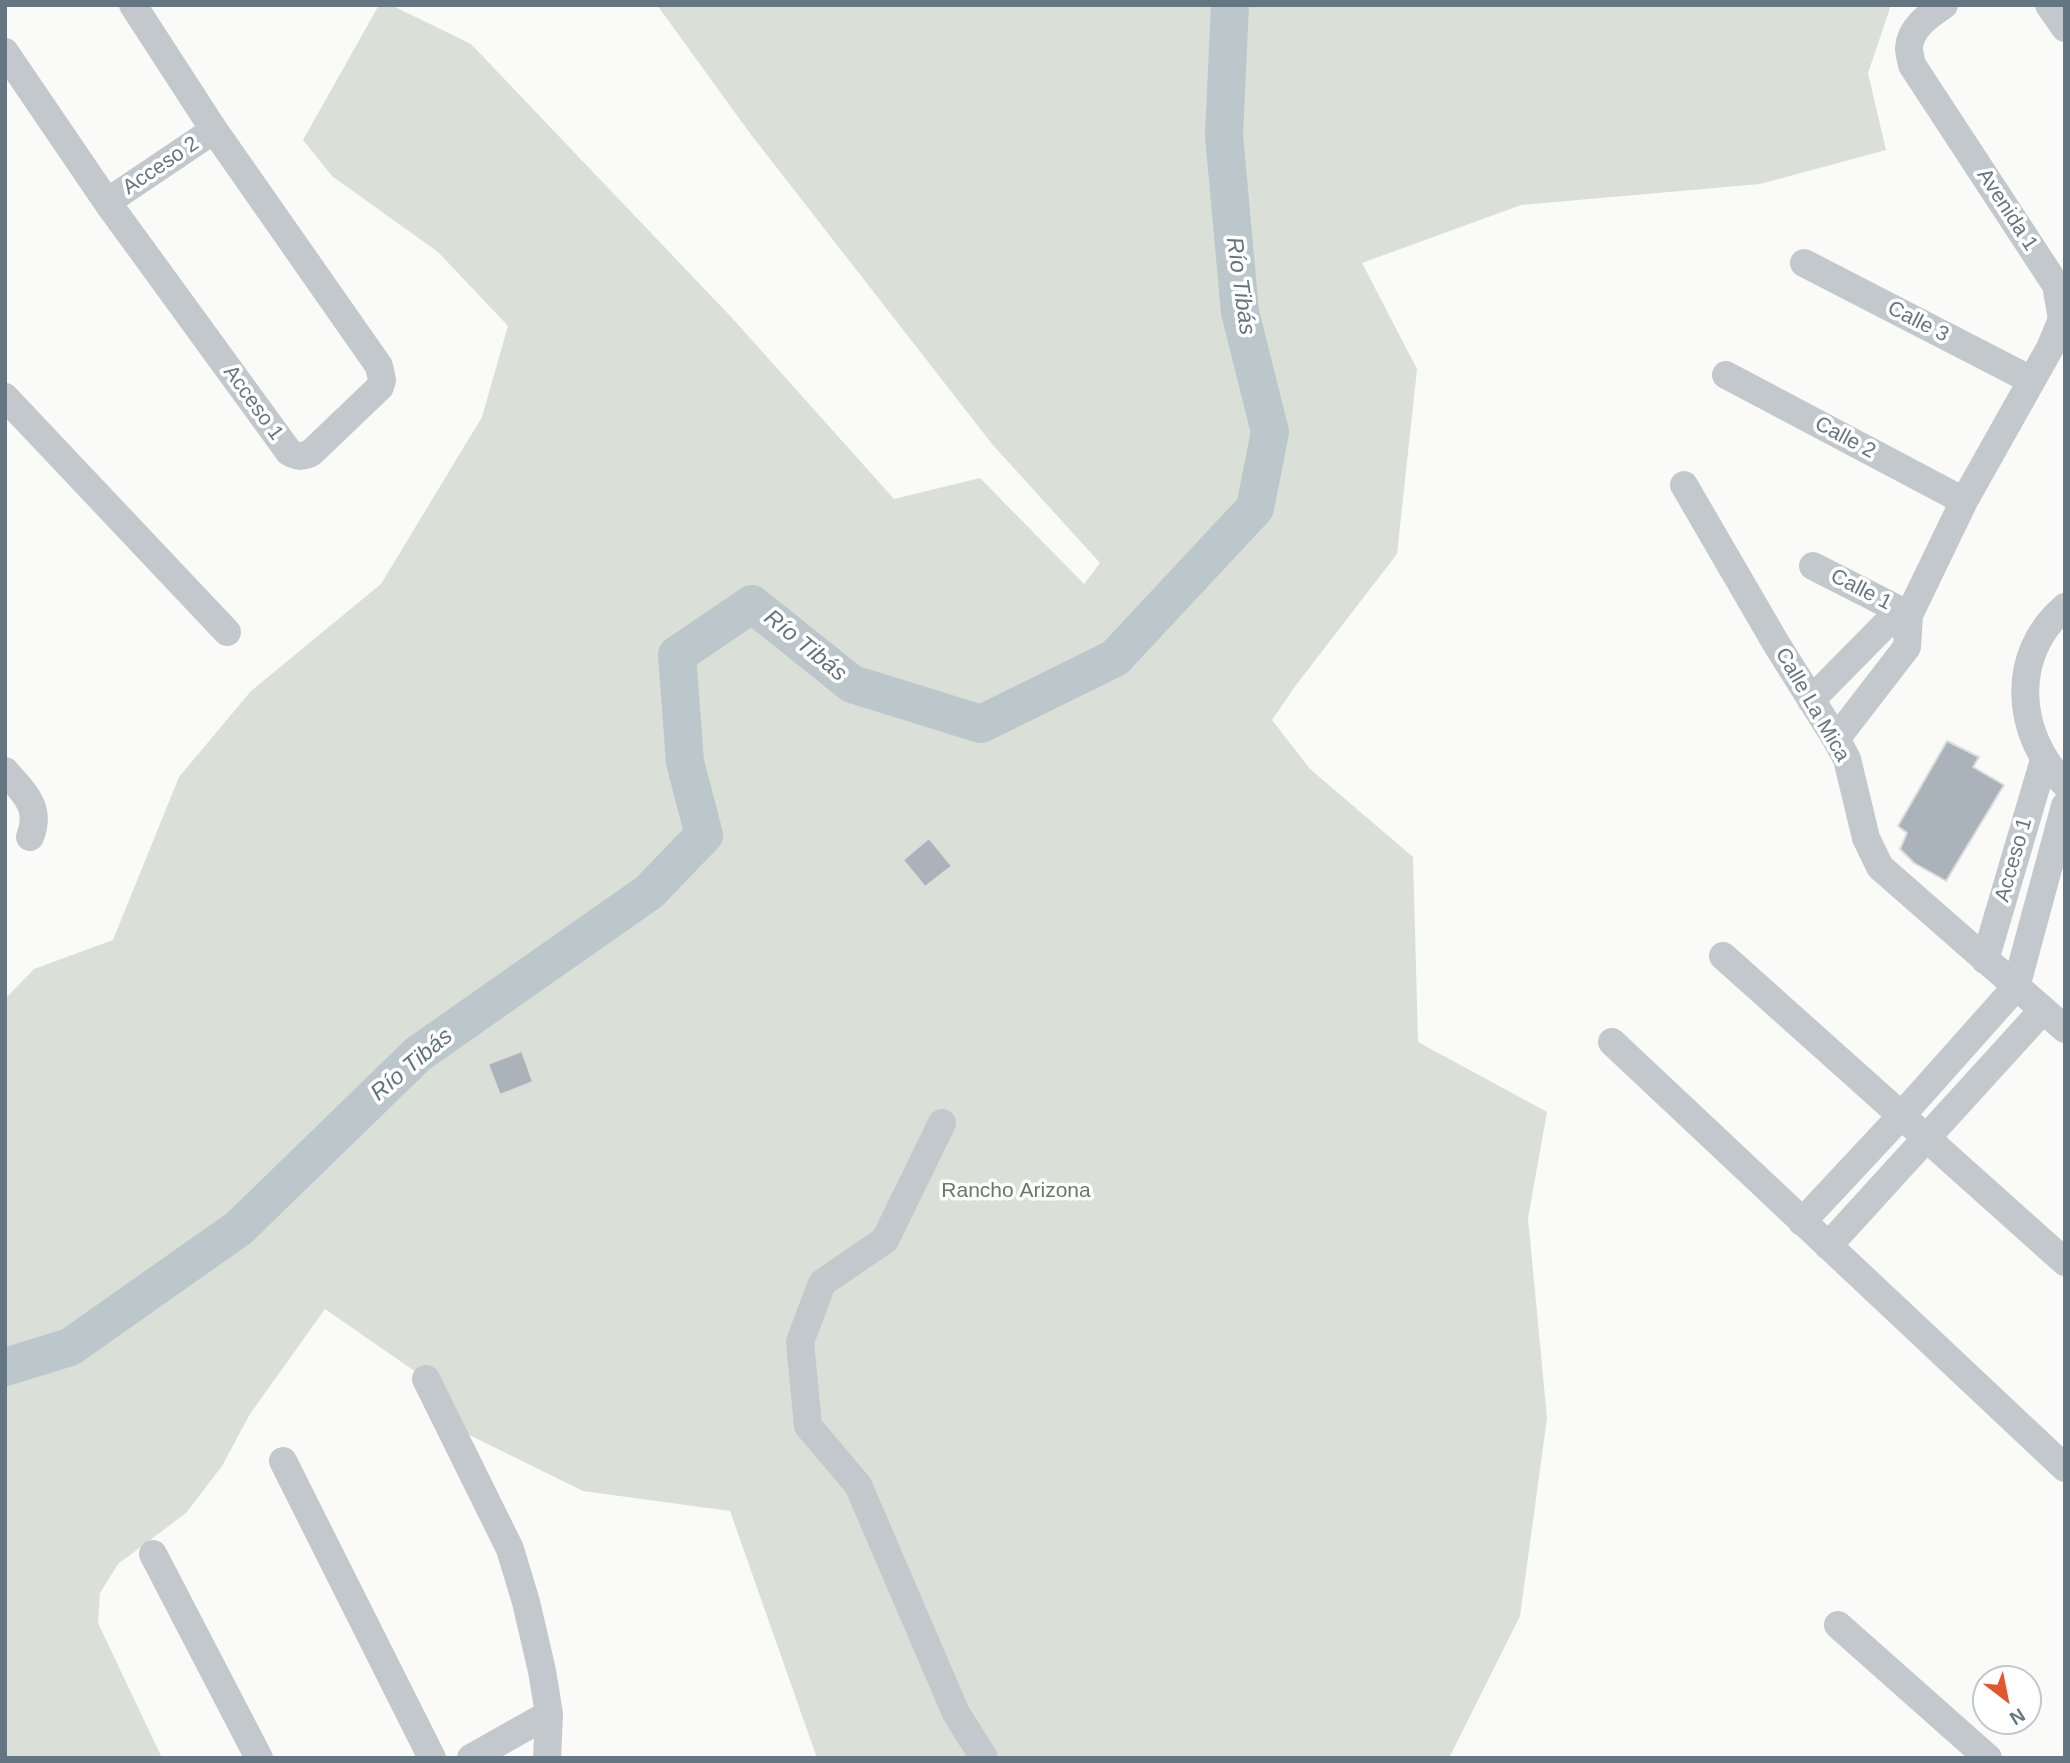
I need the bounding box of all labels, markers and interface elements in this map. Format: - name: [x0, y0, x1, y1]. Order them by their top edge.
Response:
- street label: Acceso 2: [118, 131, 204, 201]
- street label: Avenida 1: [1971, 164, 2043, 256]
- water label: Río Tibás: [1219, 235, 1261, 337]
- street label: Calle 3: [1883, 296, 1953, 348]
- street label: Acceso 1: [217, 361, 289, 445]
- street label: Calle 2: [1810, 412, 1880, 464]
- street label: Calle 1: [1826, 564, 1896, 616]
- water label: Río Tibás: [758, 604, 852, 688]
- street label: Calle La Mica: [1769, 644, 1855, 766]
- street label: Acceso 1: [1990, 815, 2038, 905]
- water label: Río Tibás: [366, 1023, 458, 1107]
- park label: Rancho Arizona: [941, 1178, 1091, 1204]
- north arrow: [1972, 1665, 2042, 1735]
- text: N: [2006, 1704, 2029, 1729]

